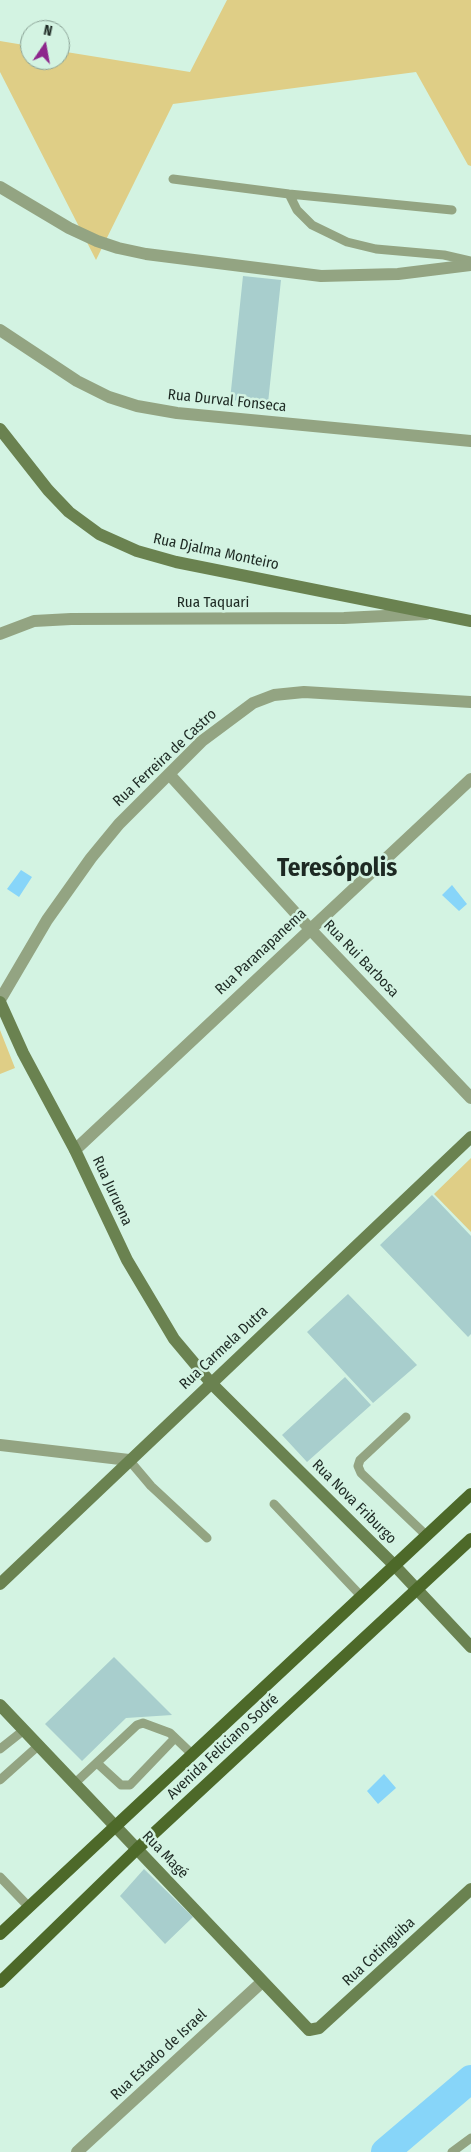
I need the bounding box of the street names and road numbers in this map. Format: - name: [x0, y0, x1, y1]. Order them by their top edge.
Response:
- street label: Rua Durval Fonseca: [167, 386, 287, 416]
- street label: Rua Djalma Monteiro: [152, 530, 280, 574]
- street label: Rua Taquari: [177, 594, 249, 612]
- street label: Rua Ferreira de Castro: [110, 705, 220, 811]
- street label: Rua Paranapanema: [212, 905, 310, 999]
- street label: Rua Rui Barbosa: [320, 917, 402, 1001]
- street label: Rua Juruena: [88, 1153, 136, 1229]
- street label: Rua Carmela Dutra: [176, 1302, 272, 1394]
- street label: Rua Nova Friburgo: [308, 1456, 400, 1548]
- street label: Avenida Feliciano Sodré: [163, 1691, 283, 1803]
- street label: Rua Magé: [138, 1828, 192, 1882]
- street label: Rua Cotinguiba: [339, 1914, 419, 1990]
- street label: Rua Estado de Israel: [107, 2006, 211, 2104]

